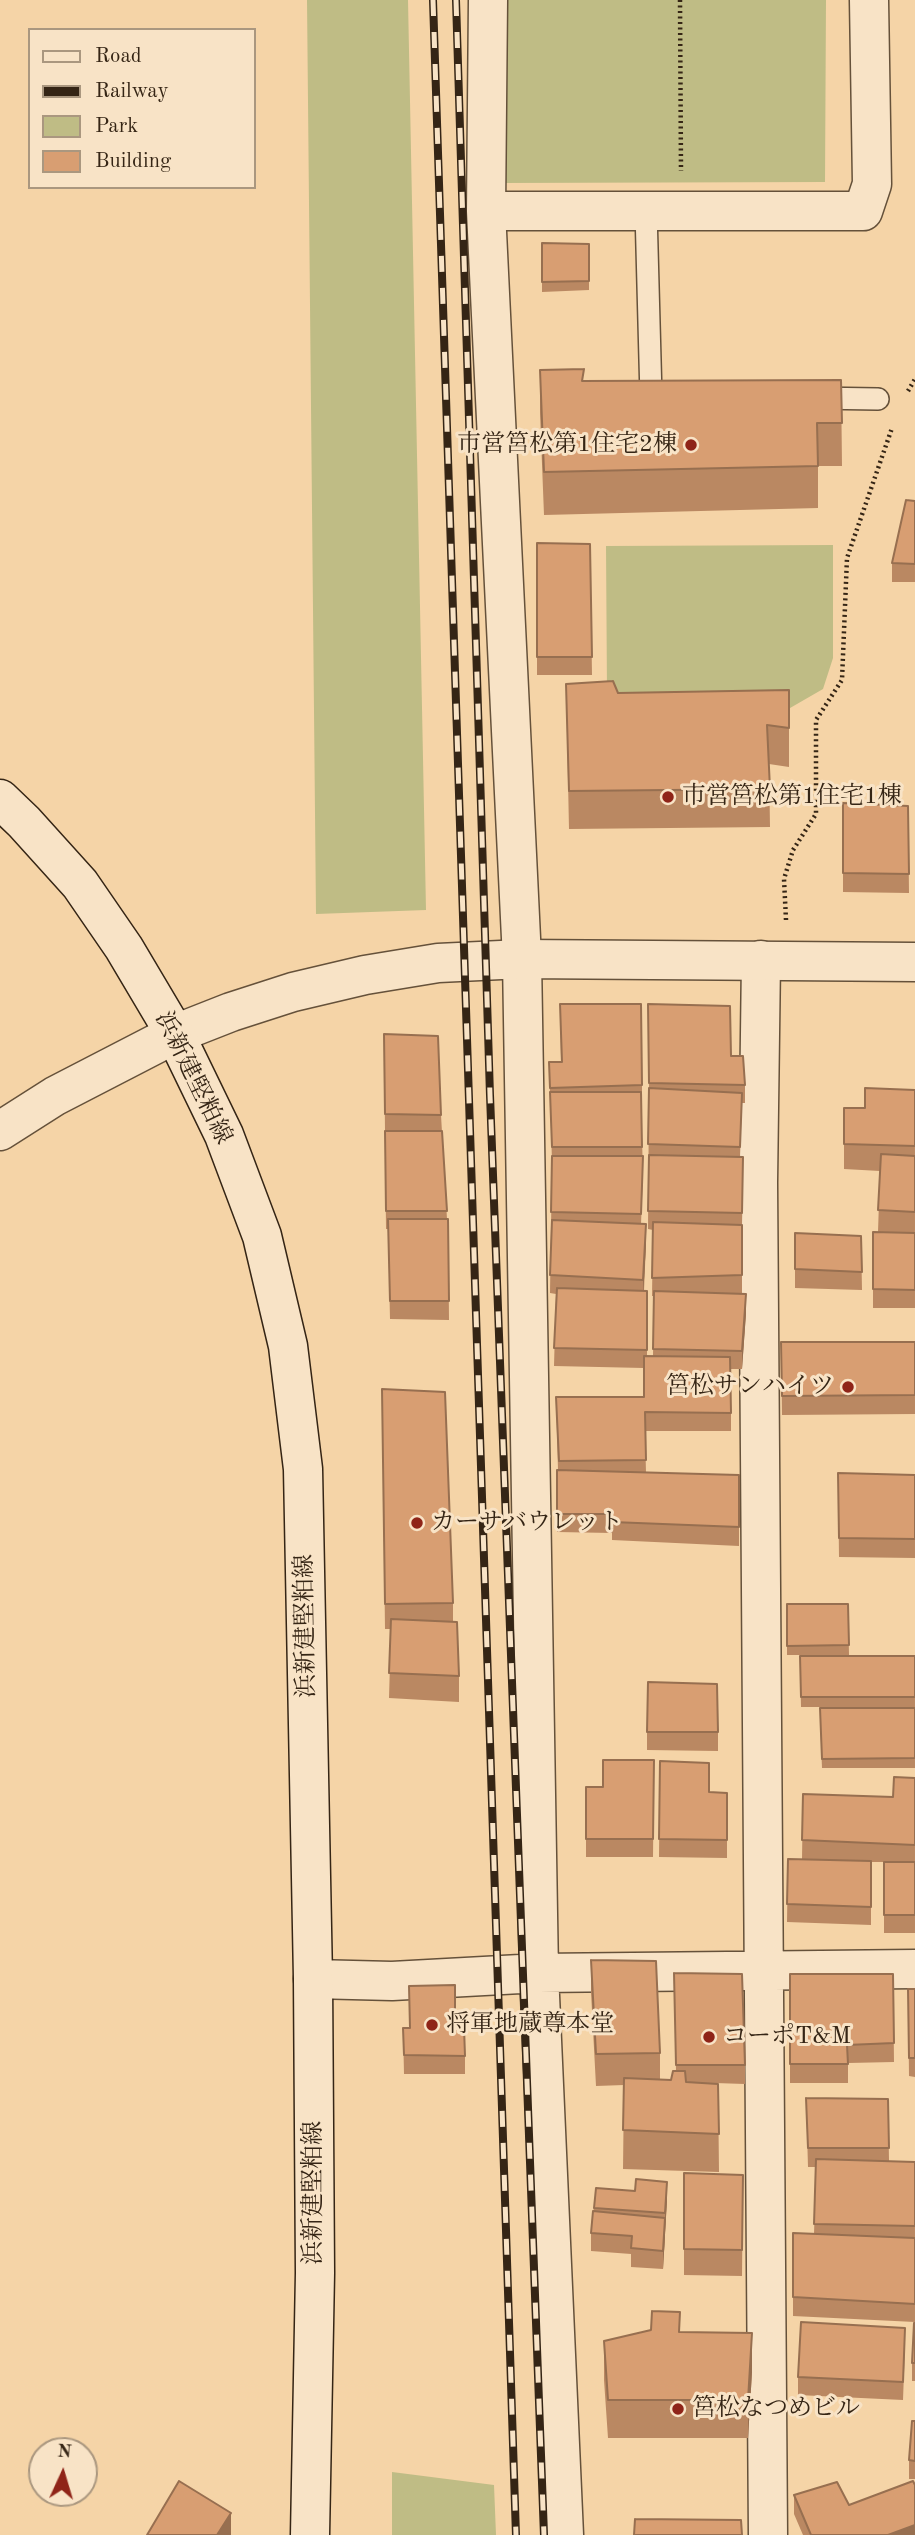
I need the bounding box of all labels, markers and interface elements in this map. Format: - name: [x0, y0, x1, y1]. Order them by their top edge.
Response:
- legend: [28, 28, 256, 189]
- text: Road: [95, 46, 142, 67]
- text: Railway: [95, 81, 169, 102]
- text: Park: [95, 116, 138, 137]
- text: Building: [95, 151, 171, 172]
- place label: 市営筥松第1住宅2棟: [457, 431, 677, 459]
- marker: 市営筥松第1住宅2棟: [683, 437, 699, 453]
- place label: 市営筥松第1住宅1棟: [682, 783, 902, 811]
- marker: 市営筥松第1住宅1棟: [660, 789, 676, 805]
- street label: 浜新建堅粕線: [148, 1007, 238, 1149]
- place label: 筥松サンハイツ: [666, 1373, 834, 1401]
- marker: 筥松サンハイツ: [840, 1379, 856, 1395]
- place label: カーサバウレット: [431, 1509, 623, 1537]
- marker: カーサバウレット: [409, 1515, 425, 1531]
- street label: 浜新建堅粕線: [290, 1554, 322, 1698]
- place label: 将軍地蔵尊本堂: [446, 2011, 614, 2039]
- marker: 将軍地蔵尊本堂: [424, 2017, 440, 2033]
- place label: コーポT&M: [723, 2023, 851, 2051]
- marker: コーポT&M: [701, 2029, 717, 2045]
- street label: 浜新建堅粕線: [300, 2121, 328, 2265]
- place label: 筥松なつめビル: [692, 2395, 860, 2423]
- marker: 筥松なつめビル: [670, 2401, 686, 2417]
- north arrow: [28, 2437, 98, 2507]
- text: N: [56, 2443, 72, 2463]

